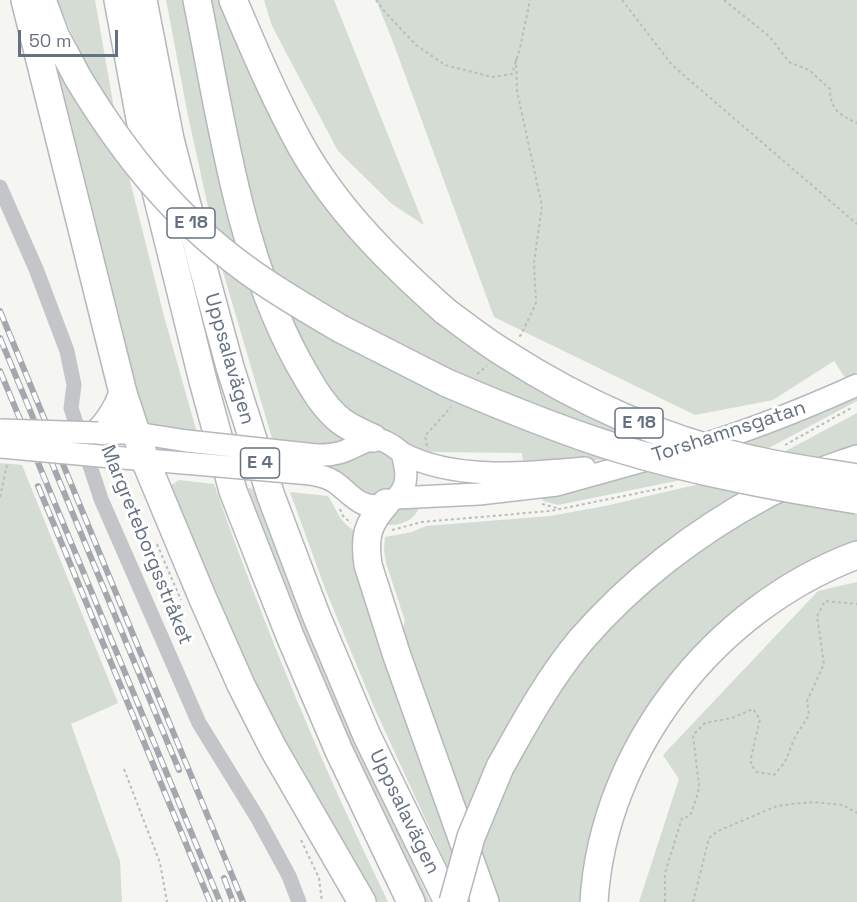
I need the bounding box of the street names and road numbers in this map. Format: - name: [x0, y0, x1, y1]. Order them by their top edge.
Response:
- road number: E 18: [167, 208, 215, 238]
- street label: Uppsalavägen: [199, 291, 259, 427]
- street label: Torshamnsgatan: [649, 396, 809, 468]
- road number: E 18: [615, 408, 663, 438]
- street label: Margreteborgsstråket: [95, 442, 197, 648]
- road number: E 4: [240, 448, 280, 478]
- street label: Uppsalavägen: [364, 746, 444, 878]

